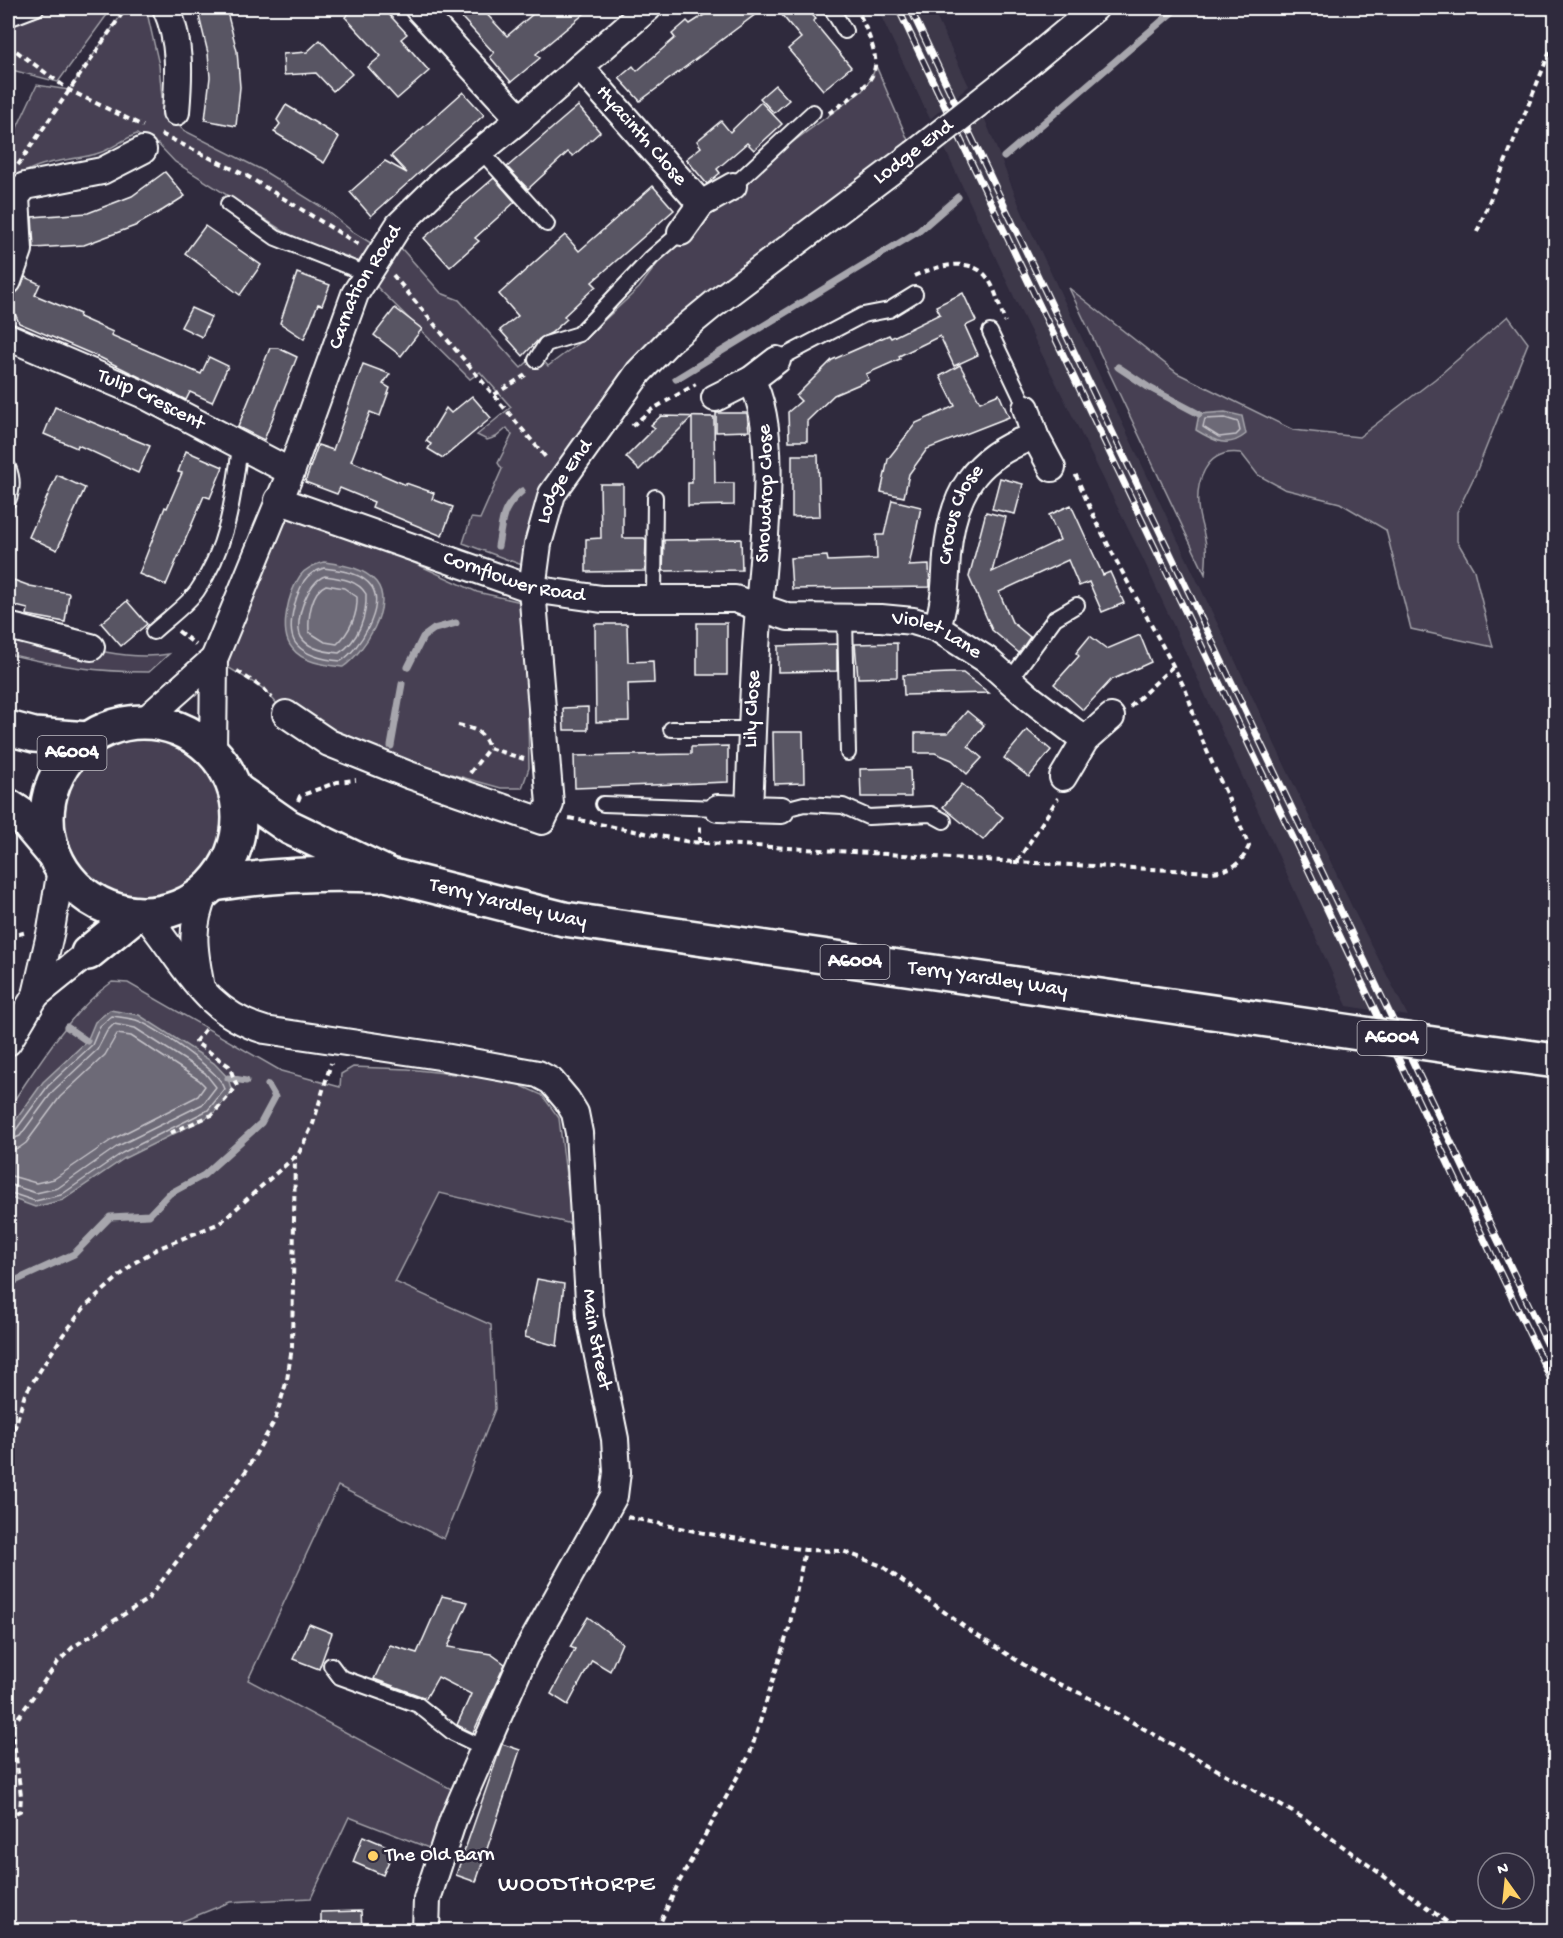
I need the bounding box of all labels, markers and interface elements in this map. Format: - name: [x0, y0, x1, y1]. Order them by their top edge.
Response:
- street label: Hyacinth Close: [590, 80, 693, 192]
- street label: Lodge End: [869, 114, 960, 191]
- street label: Carnation Road: [324, 219, 409, 353]
- street label: Tulip Crescent: [92, 363, 211, 438]
- street label: Snowdrop Close: [750, 422, 780, 564]
- street label: Lodge End: [532, 434, 600, 527]
- street label: Crocus Close: [934, 458, 991, 565]
- street label: Cornflower Road: [439, 546, 588, 609]
- street label: Violet Lane: [890, 606, 987, 666]
- street label: Lily Close: [739, 668, 767, 748]
- road number: A6004: [38, 736, 106, 770]
- street label: Terry Yardley Way: [426, 873, 588, 935]
- road number: A6004: [820, 945, 890, 979]
- street label: Terry Yardley Way: [905, 956, 1069, 1004]
- road number: A6004: [1358, 1021, 1426, 1055]
- street label: Main Street: [576, 1288, 618, 1394]
- place label: The Old Barn: [384, 1844, 495, 1869]
- marker: The Old Barn: [366, 1849, 380, 1863]
- north arrow: [1476, 1851, 1536, 1911]
- text: N: [1496, 1859, 1511, 1880]
- district label: WOODTHORPE: [498, 1871, 656, 1900]

